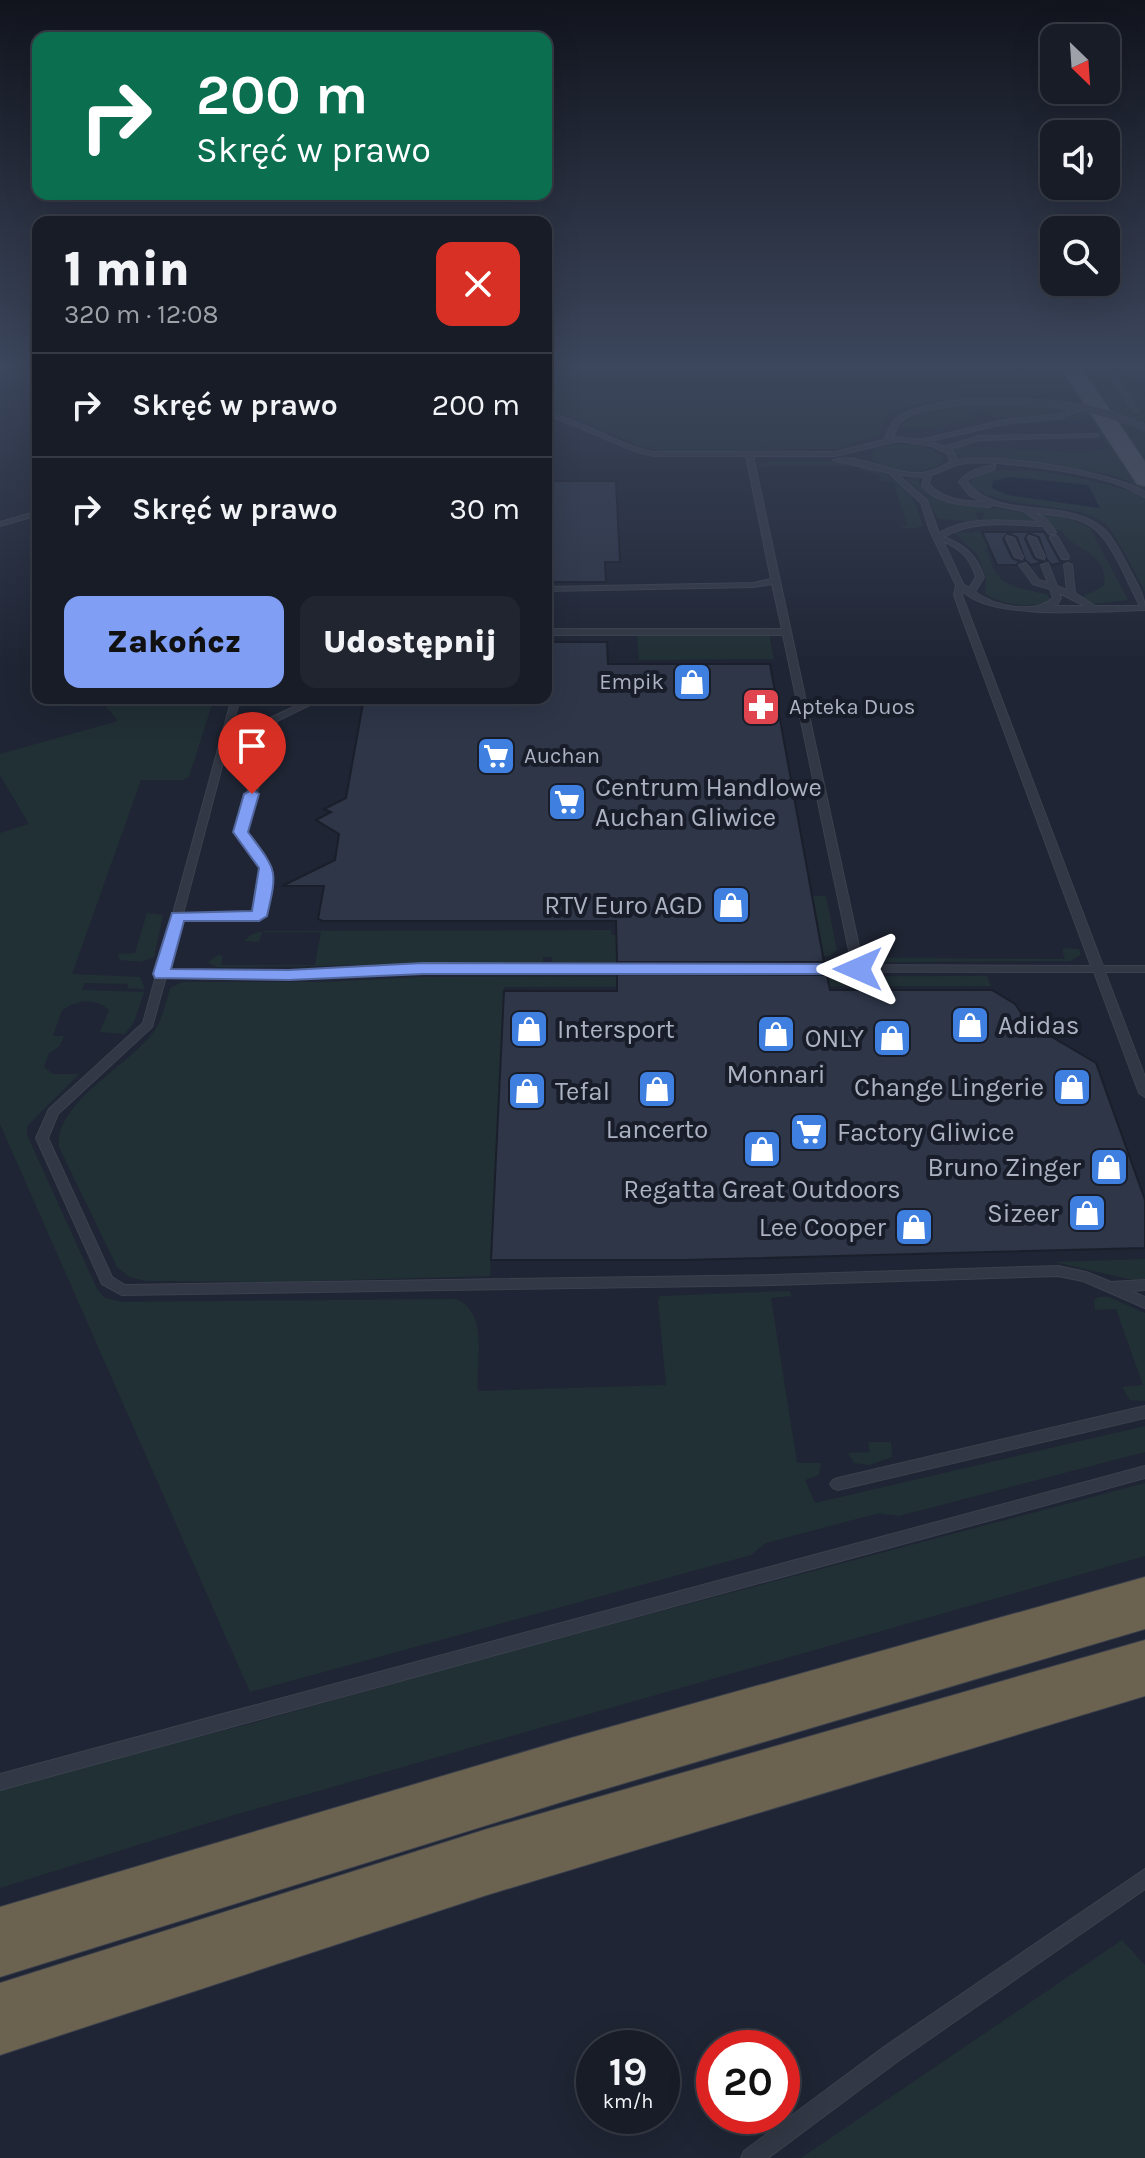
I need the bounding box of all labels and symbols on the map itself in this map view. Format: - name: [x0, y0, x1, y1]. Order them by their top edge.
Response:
- north arrow: [1040, 24, 1120, 104]
- shop icon: Empik: [671, 661, 713, 703]
- place label: Empik: [599, 669, 664, 695]
- pharmacy icon: Apteka Duos: [740, 686, 782, 728]
- place label: Apteka Duos: [789, 694, 915, 720]
- pin: [218, 712, 286, 794]
- supermarket icon: Auchan: [475, 735, 517, 777]
- place label: Auchan: [524, 743, 600, 769]
- place label: Centrum Handlowe Auchan Gliwice: [595, 772, 822, 833]
- supermarket icon: Centrum Handlowe Auchan Gliwice: [546, 781, 588, 823]
- shop icon: RTV Euro AGD: [710, 884, 752, 926]
- place label: RTV Euro AGD: [544, 890, 703, 921]
- position arrow: [816, 927, 900, 1011]
- shop icon: Adidas: [949, 1004, 991, 1046]
- shop icon: Intersport: [508, 1008, 550, 1050]
- place label: Adidas: [998, 1010, 1079, 1041]
- shop icon: Monnari: [755, 1013, 797, 1055]
- place label: Intersport: [557, 1014, 675, 1045]
- shop icon: ONLY: [871, 1017, 913, 1059]
- place label: ONLY: [805, 1023, 865, 1054]
- place label: Monnari: [726, 1059, 826, 1090]
- shop icon: Change Lingerie: [1051, 1066, 1093, 1108]
- shop icon: Lancerto: [636, 1068, 678, 1110]
- shop icon: Tefal: [506, 1070, 548, 1112]
- place label: Change Lingerie: [854, 1072, 1044, 1103]
- place label: Tefal: [555, 1076, 610, 1107]
- supermarket icon: Factory Gliwice: [788, 1111, 830, 1153]
- place label: Lancerto: [606, 1114, 708, 1145]
- place label: Factory Gliwice: [837, 1117, 1015, 1148]
- shop icon: Regatta Great Outdoors: [741, 1128, 783, 1170]
- shop icon: Bruno Zinger: [1088, 1146, 1130, 1188]
- place label: Bruno Zinger: [927, 1152, 1082, 1183]
- place label: Regatta Great Outdoors: [623, 1174, 901, 1205]
- shop icon: Sizeer: [1066, 1192, 1108, 1234]
- place label: Sizeer: [987, 1198, 1060, 1229]
- shop icon: Lee Cooper: [893, 1206, 935, 1248]
- place label: Lee Cooper: [759, 1212, 887, 1243]
- speed limit sign: 20: [696, 2030, 800, 2134]

